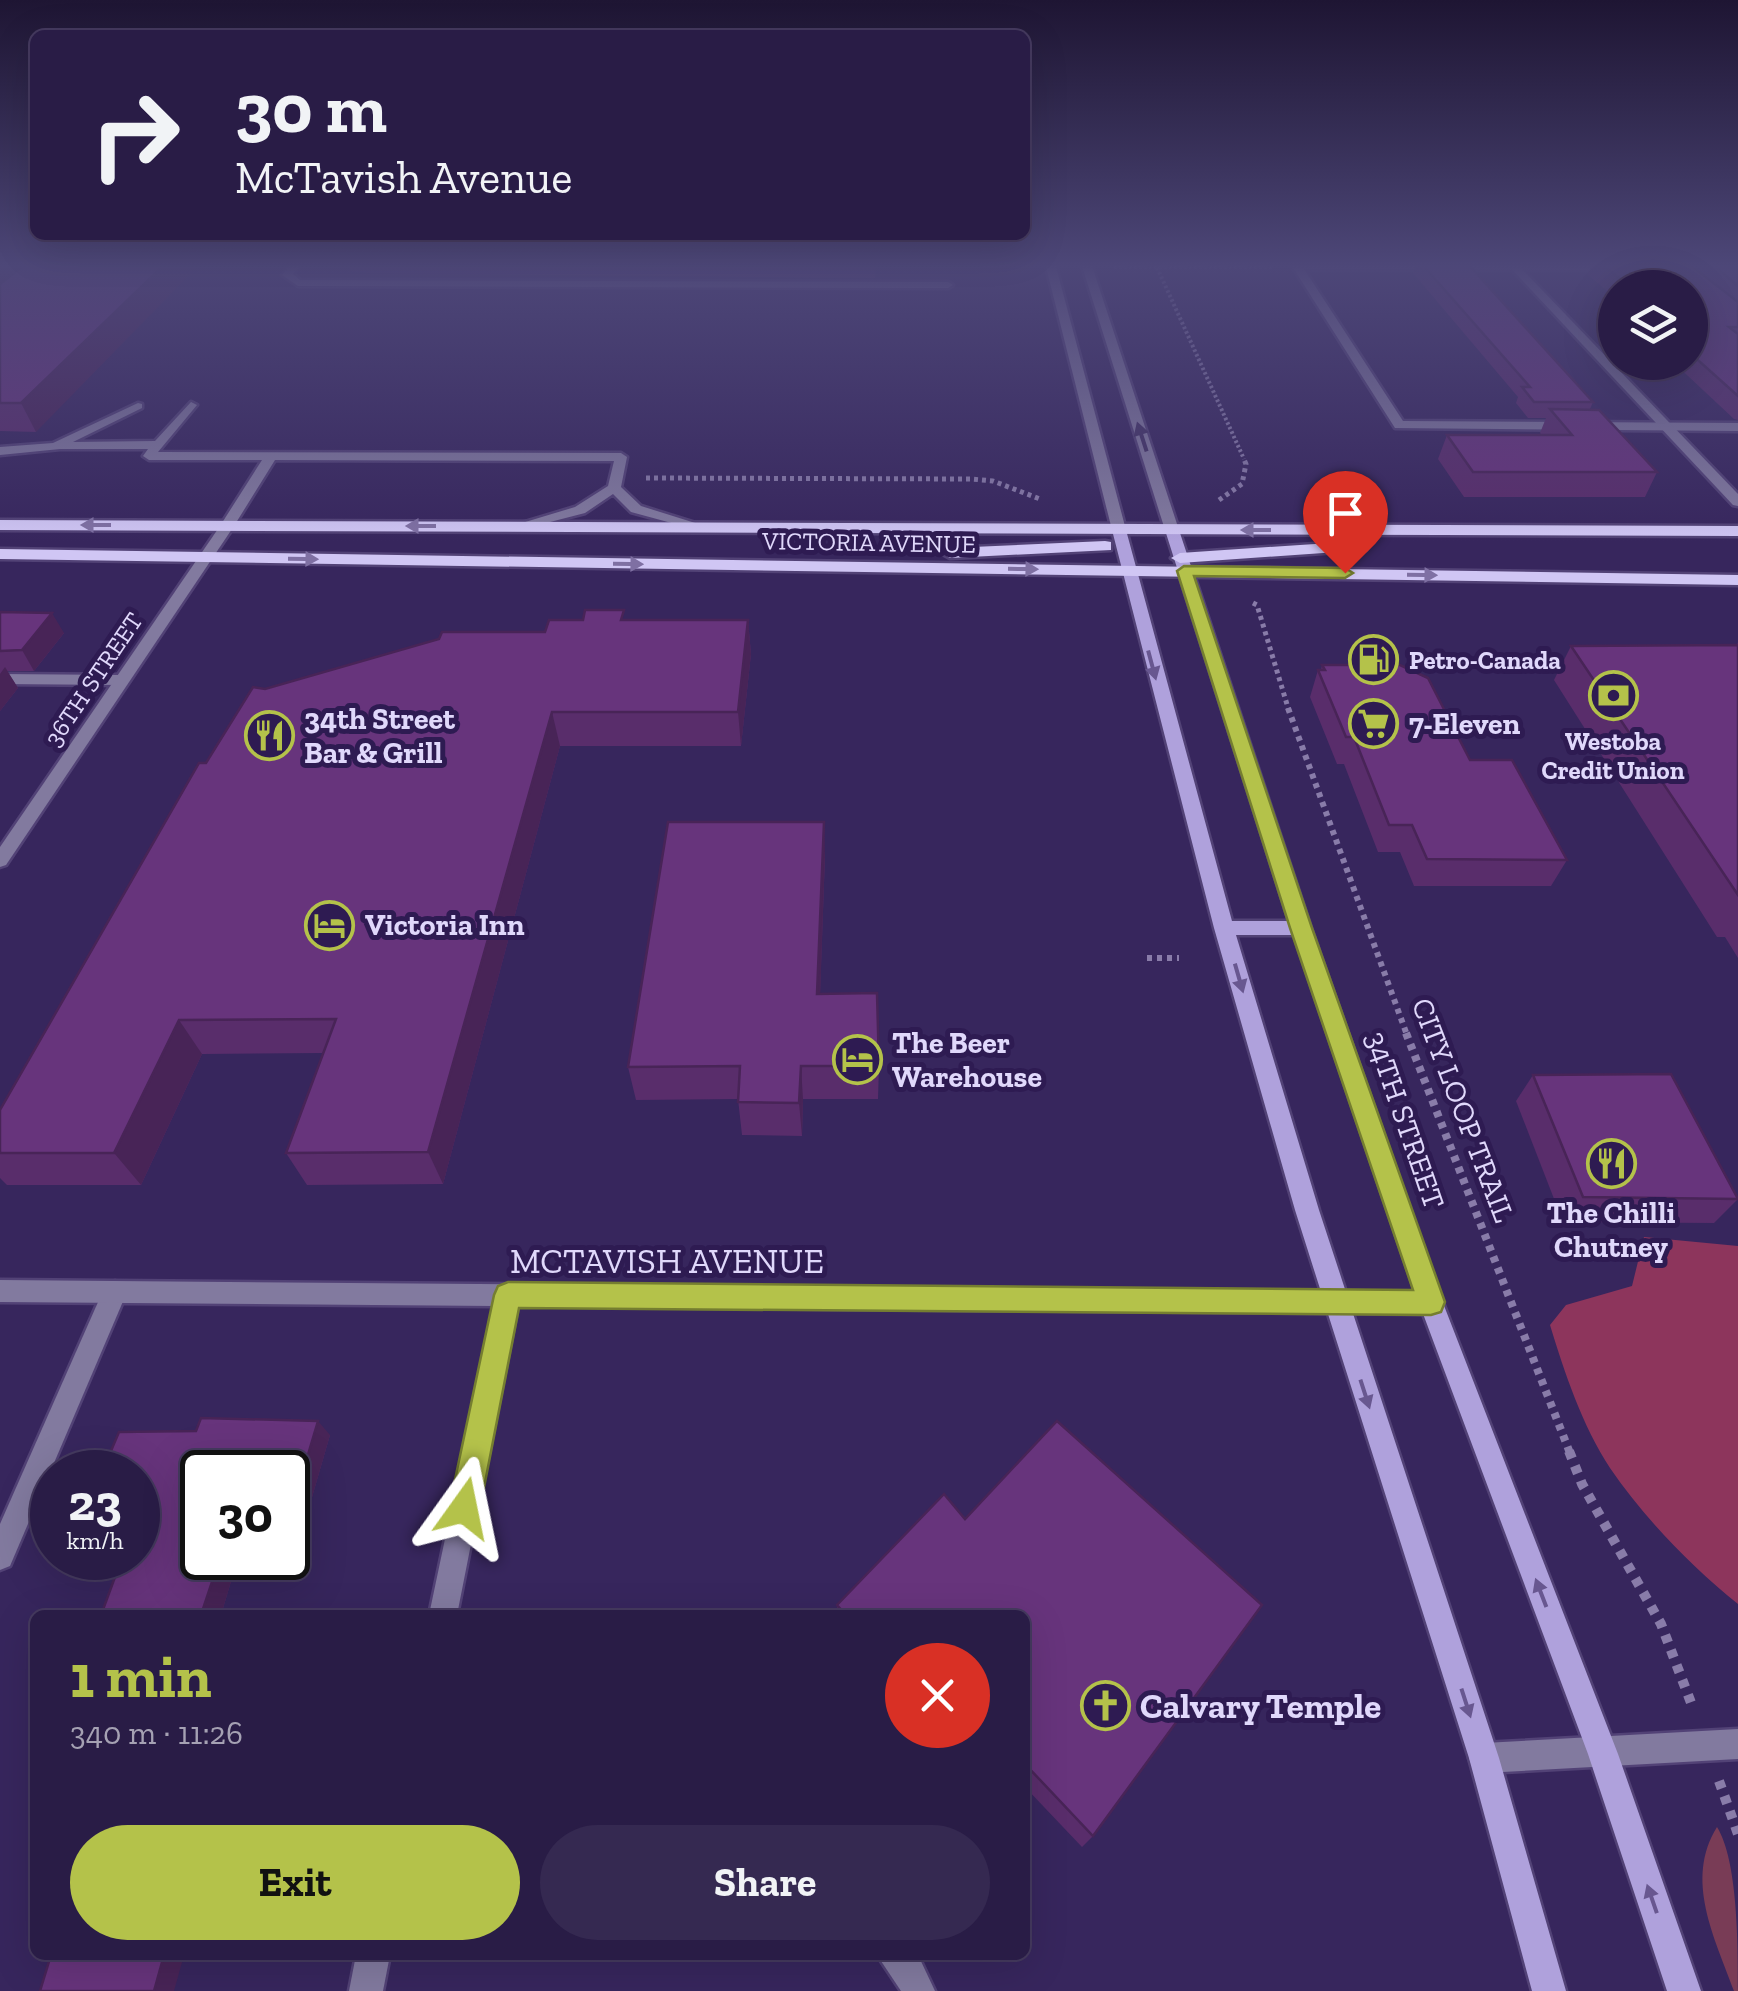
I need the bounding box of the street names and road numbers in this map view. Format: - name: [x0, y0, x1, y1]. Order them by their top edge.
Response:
- street label: VICTORIA AVENUE: [761, 525, 976, 559]
- street label: 36TH STREET: [37, 606, 149, 752]
- street label: CITY LOOP TRAIL: [1404, 993, 1522, 1227]
- street label: 34TH STREET: [1358, 1027, 1452, 1213]
- street label: MCTAVISH AVENUE: [510, 1240, 824, 1282]

